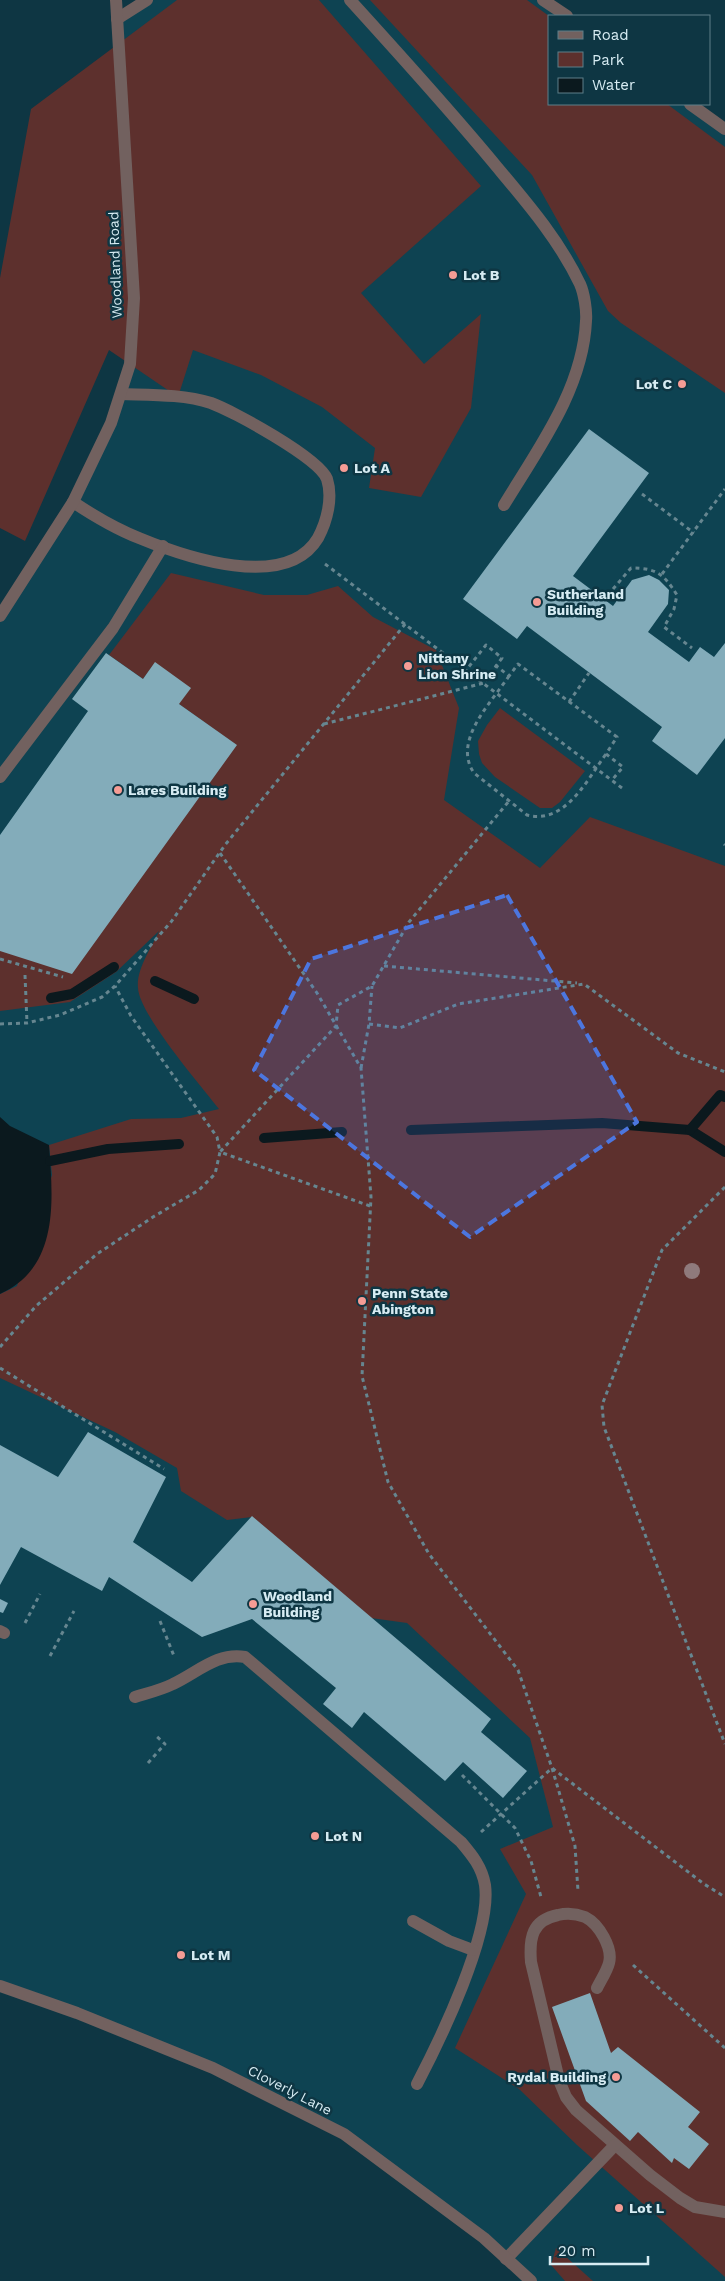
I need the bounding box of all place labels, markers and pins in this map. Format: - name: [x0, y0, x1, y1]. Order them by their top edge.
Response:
- place label: Lot B: [463, 267, 500, 283]
- marker: Lot B: [447, 269, 459, 281]
- place label: Lot C: [636, 376, 672, 392]
- marker: Lot C: [676, 378, 688, 390]
- place label: Lot A: [354, 460, 390, 476]
- marker: Lot A: [338, 462, 350, 474]
- place label: Sutherland Building: [547, 586, 624, 618]
- marker: Sutherland Building: [531, 596, 543, 608]
- place label: Nittany Lion Shrine: [418, 650, 496, 682]
- marker: Nittany Lion Shrine: [402, 660, 414, 672]
- place label: Lares Building: [128, 782, 226, 798]
- marker: Lares Building: [112, 784, 124, 796]
- place label: Penn State Abington: [372, 1285, 448, 1317]
- marker: Penn State Abington: [356, 1295, 368, 1307]
- place label: Woodland Building: [263, 1588, 332, 1620]
- marker: Woodland Building: [247, 1598, 259, 1610]
- place label: Lot N: [325, 1828, 362, 1844]
- marker: Lot N: [309, 1830, 321, 1842]
- place label: Lot M: [191, 1947, 231, 1963]
- marker: Lot M: [175, 1949, 187, 1961]
- place label: Rydal Building: [507, 2069, 606, 2085]
- marker: Rydal Building: [610, 2071, 622, 2083]
- place label: Lot L: [629, 2200, 665, 2216]
- marker: Lot L: [613, 2202, 625, 2214]

